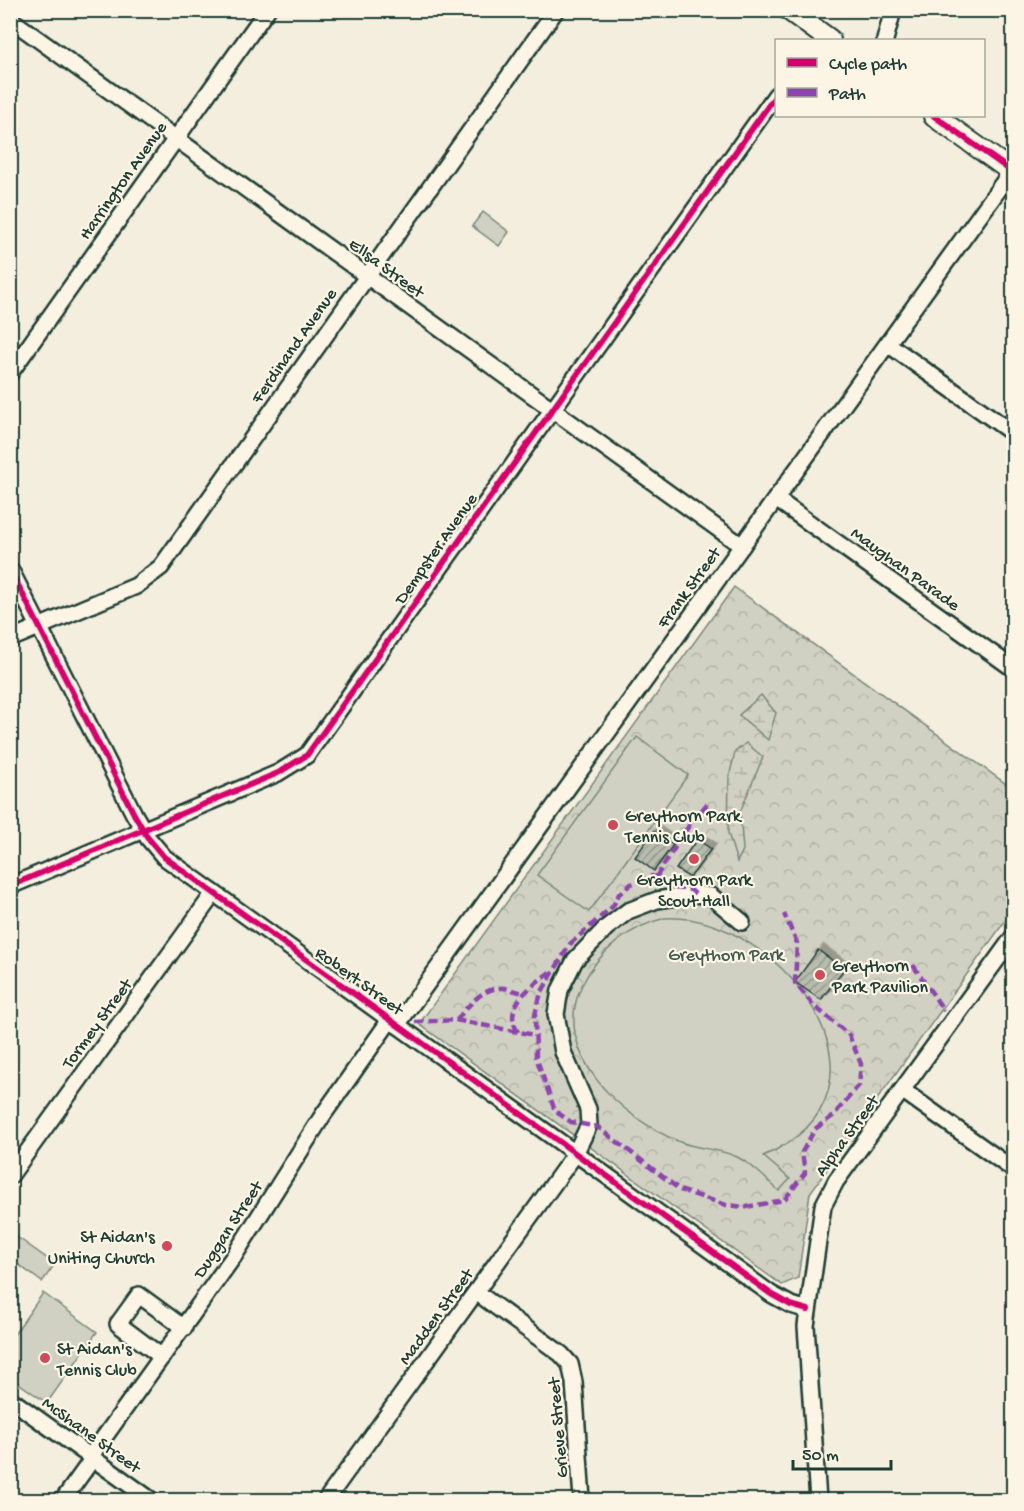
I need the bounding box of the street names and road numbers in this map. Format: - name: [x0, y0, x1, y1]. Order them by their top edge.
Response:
- street label: Harrington Avenue: [75, 118, 173, 245]
- street label: Ellsa Street: [344, 235, 429, 304]
- street label: Ferdinand Avenue: [247, 284, 343, 409]
- street label: Dempster Avenue: [390, 489, 484, 610]
- street label: Maughan Parade: [846, 523, 964, 617]
- street label: Frank Street: [653, 543, 727, 634]
- street label: Robert Street: [310, 943, 408, 1022]
- street label: Tormey Street: [58, 974, 139, 1074]
- street label: Alpha Street: [811, 1090, 886, 1181]
- street label: Duggan Street: [189, 1177, 269, 1284]
- street label: Madden Street: [395, 1264, 480, 1370]
- street label: Grieve Street: [545, 1375, 574, 1479]
- street label: McShane Street: [37, 1393, 145, 1480]

